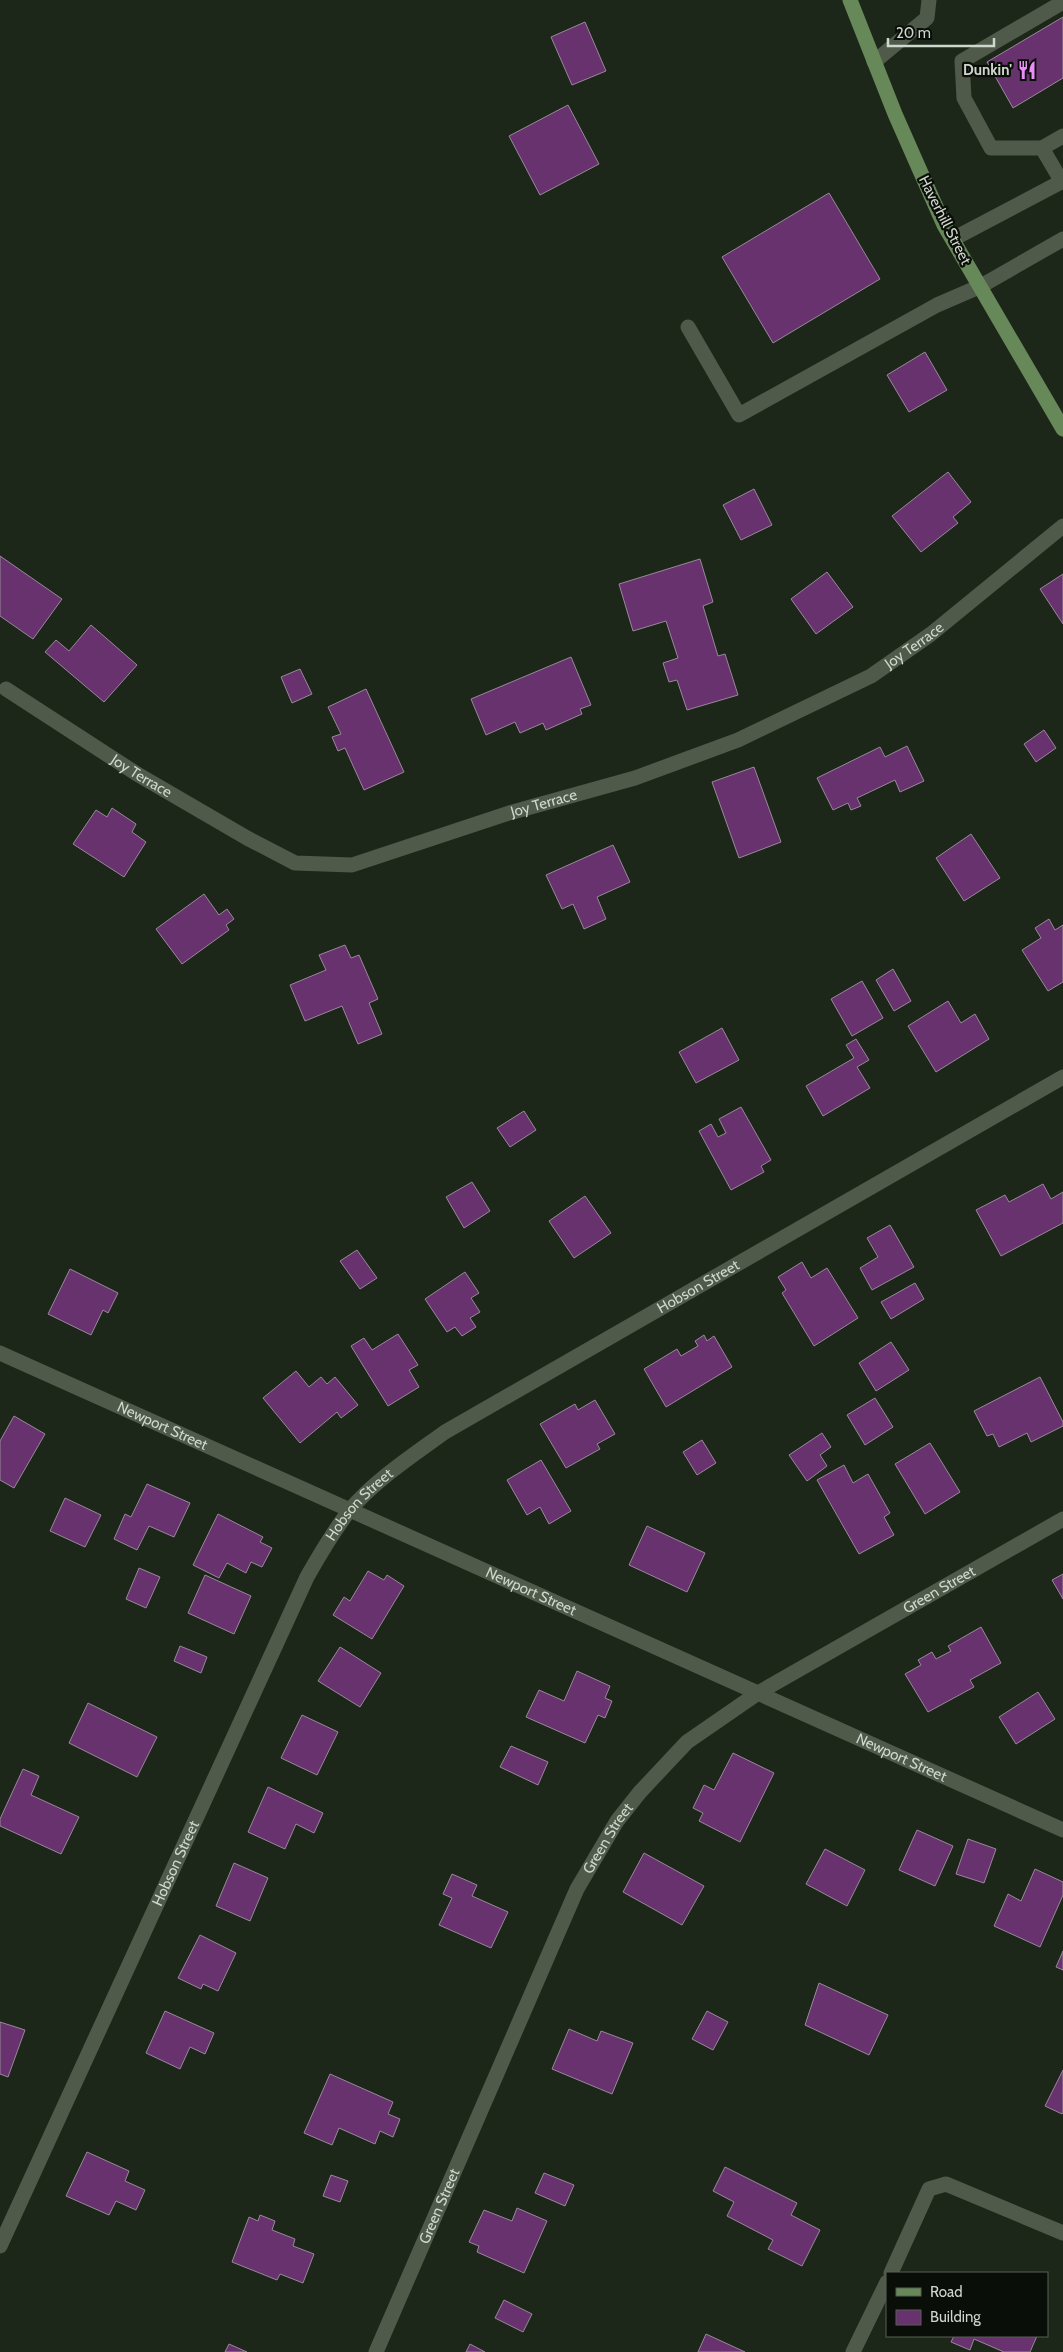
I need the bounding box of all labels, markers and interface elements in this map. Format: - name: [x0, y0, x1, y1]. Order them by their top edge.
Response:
- scale bar: [888, 15, 994, 47]
- text: 20 m: [896, 24, 931, 42]
- restaurant icon: Dunkin': [1016, 59, 1038, 81]
- place label: Dunkin': [963, 61, 1012, 79]
- street label: Haverhill Street: [915, 173, 975, 267]
- street label: Joy Terrace: [880, 618, 948, 673]
- street label: Joy Terrace: [107, 750, 175, 802]
- street label: Joy Terrace: [508, 785, 579, 821]
- street label: Hobson Street: [654, 1256, 742, 1317]
- street label: Newport Street: [114, 1398, 210, 1454]
- street label: Hobson Street: [322, 1465, 396, 1544]
- street label: Green Street: [900, 1562, 978, 1617]
- street label: Newport Street: [483, 1563, 579, 1619]
- street label: Newport Street: [853, 1729, 949, 1786]
- street label: Green Street: [579, 1799, 637, 1877]
- street label: Hobson Street: [148, 1818, 203, 1909]
- street label: Green Street: [415, 2166, 464, 2247]
- legend: [886, 2272, 1048, 2337]
- text: Road: [930, 2283, 963, 2301]
- text: Building: [930, 2308, 981, 2326]

